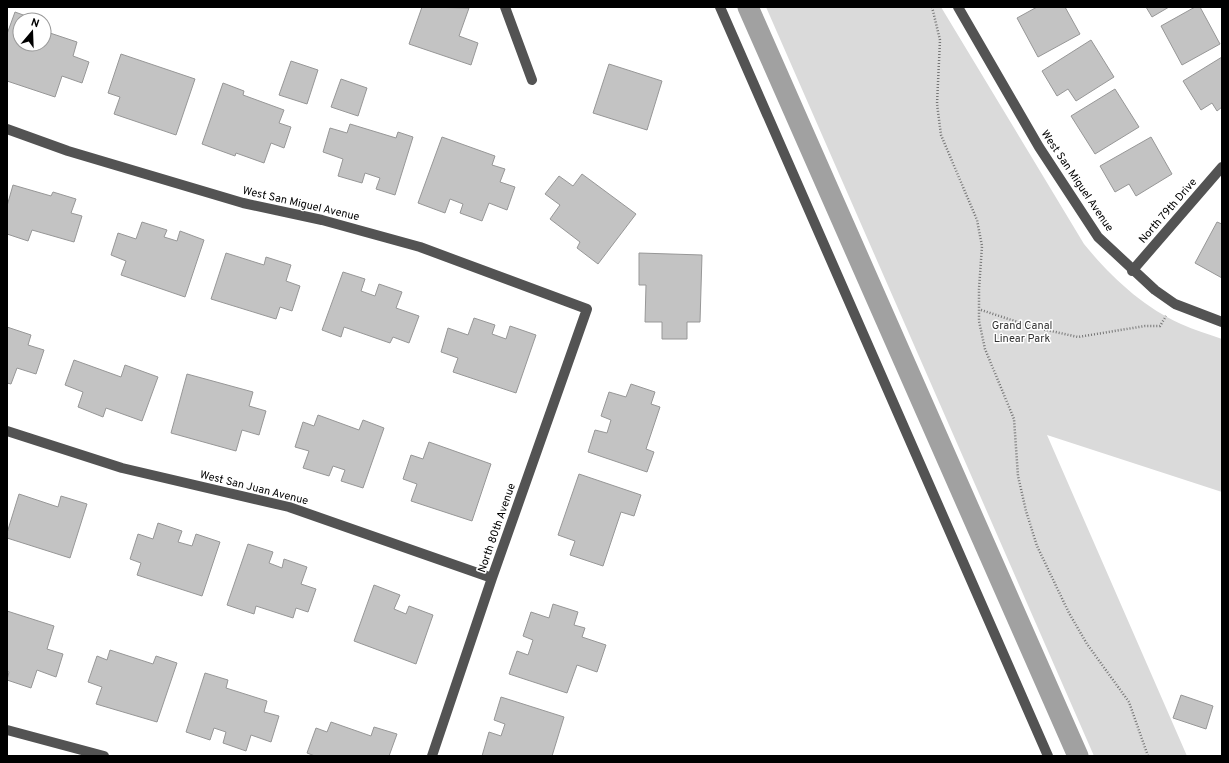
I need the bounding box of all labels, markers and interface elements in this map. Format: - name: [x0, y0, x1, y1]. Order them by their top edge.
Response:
- north arrow: [12, 12, 52, 52]
- text: N: [29, 16, 41, 31]
- street label: West San Miguel Avenue: [1038, 128, 1116, 235]
- street label: North 79th Drive: [1136, 176, 1200, 246]
- street label: West San Miguel Avenue: [241, 184, 361, 224]
- park label: Grand Canal Linear Park: [992, 319, 1052, 346]
- street label: West San Juan Avenue: [198, 468, 310, 508]
- street label: North 80th Avenue: [475, 481, 519, 575]

